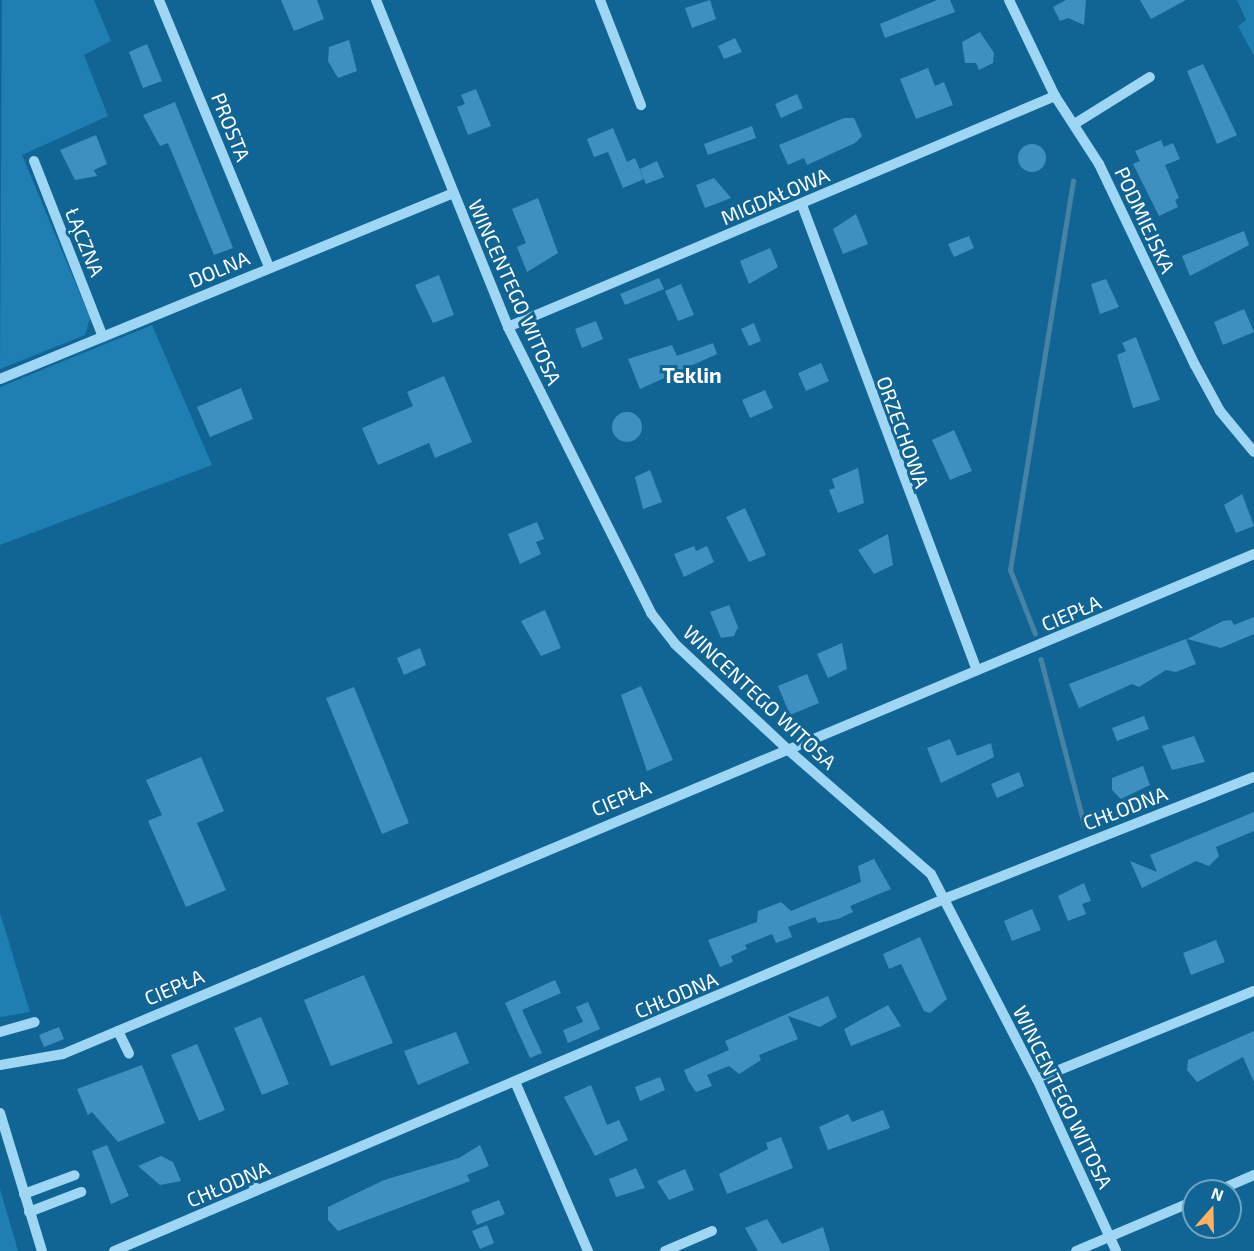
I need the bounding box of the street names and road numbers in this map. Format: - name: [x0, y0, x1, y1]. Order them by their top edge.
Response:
- street label: PROSTA: [206, 89, 256, 165]
- street label: MIGDAŁOWA: [717, 162, 833, 230]
- street label: PODMIEJSKA: [1110, 163, 1180, 277]
- street label: WINCENTEGO WITOSA: [463, 195, 567, 389]
- street label: ŁĄCZNA: [60, 204, 110, 280]
- street label: DOLNA: [185, 246, 253, 292]
- street label: ORZECHOWA: [872, 373, 934, 491]
- street label: CIEPŁA: [1038, 590, 1104, 636]
- street label: WINCENTEGO WITOSA: [678, 620, 842, 774]
- street label: CIEPŁA: [588, 775, 654, 821]
- street label: CHŁODNA: [1080, 781, 1170, 835]
- street label: CIEPŁA: [141, 964, 207, 1010]
- street label: CHŁODNA: [631, 967, 721, 1023]
- street label: WINCENTEGO WITOSA: [1008, 1002, 1118, 1192]
- street label: CHŁODNA: [183, 1156, 273, 1212]

